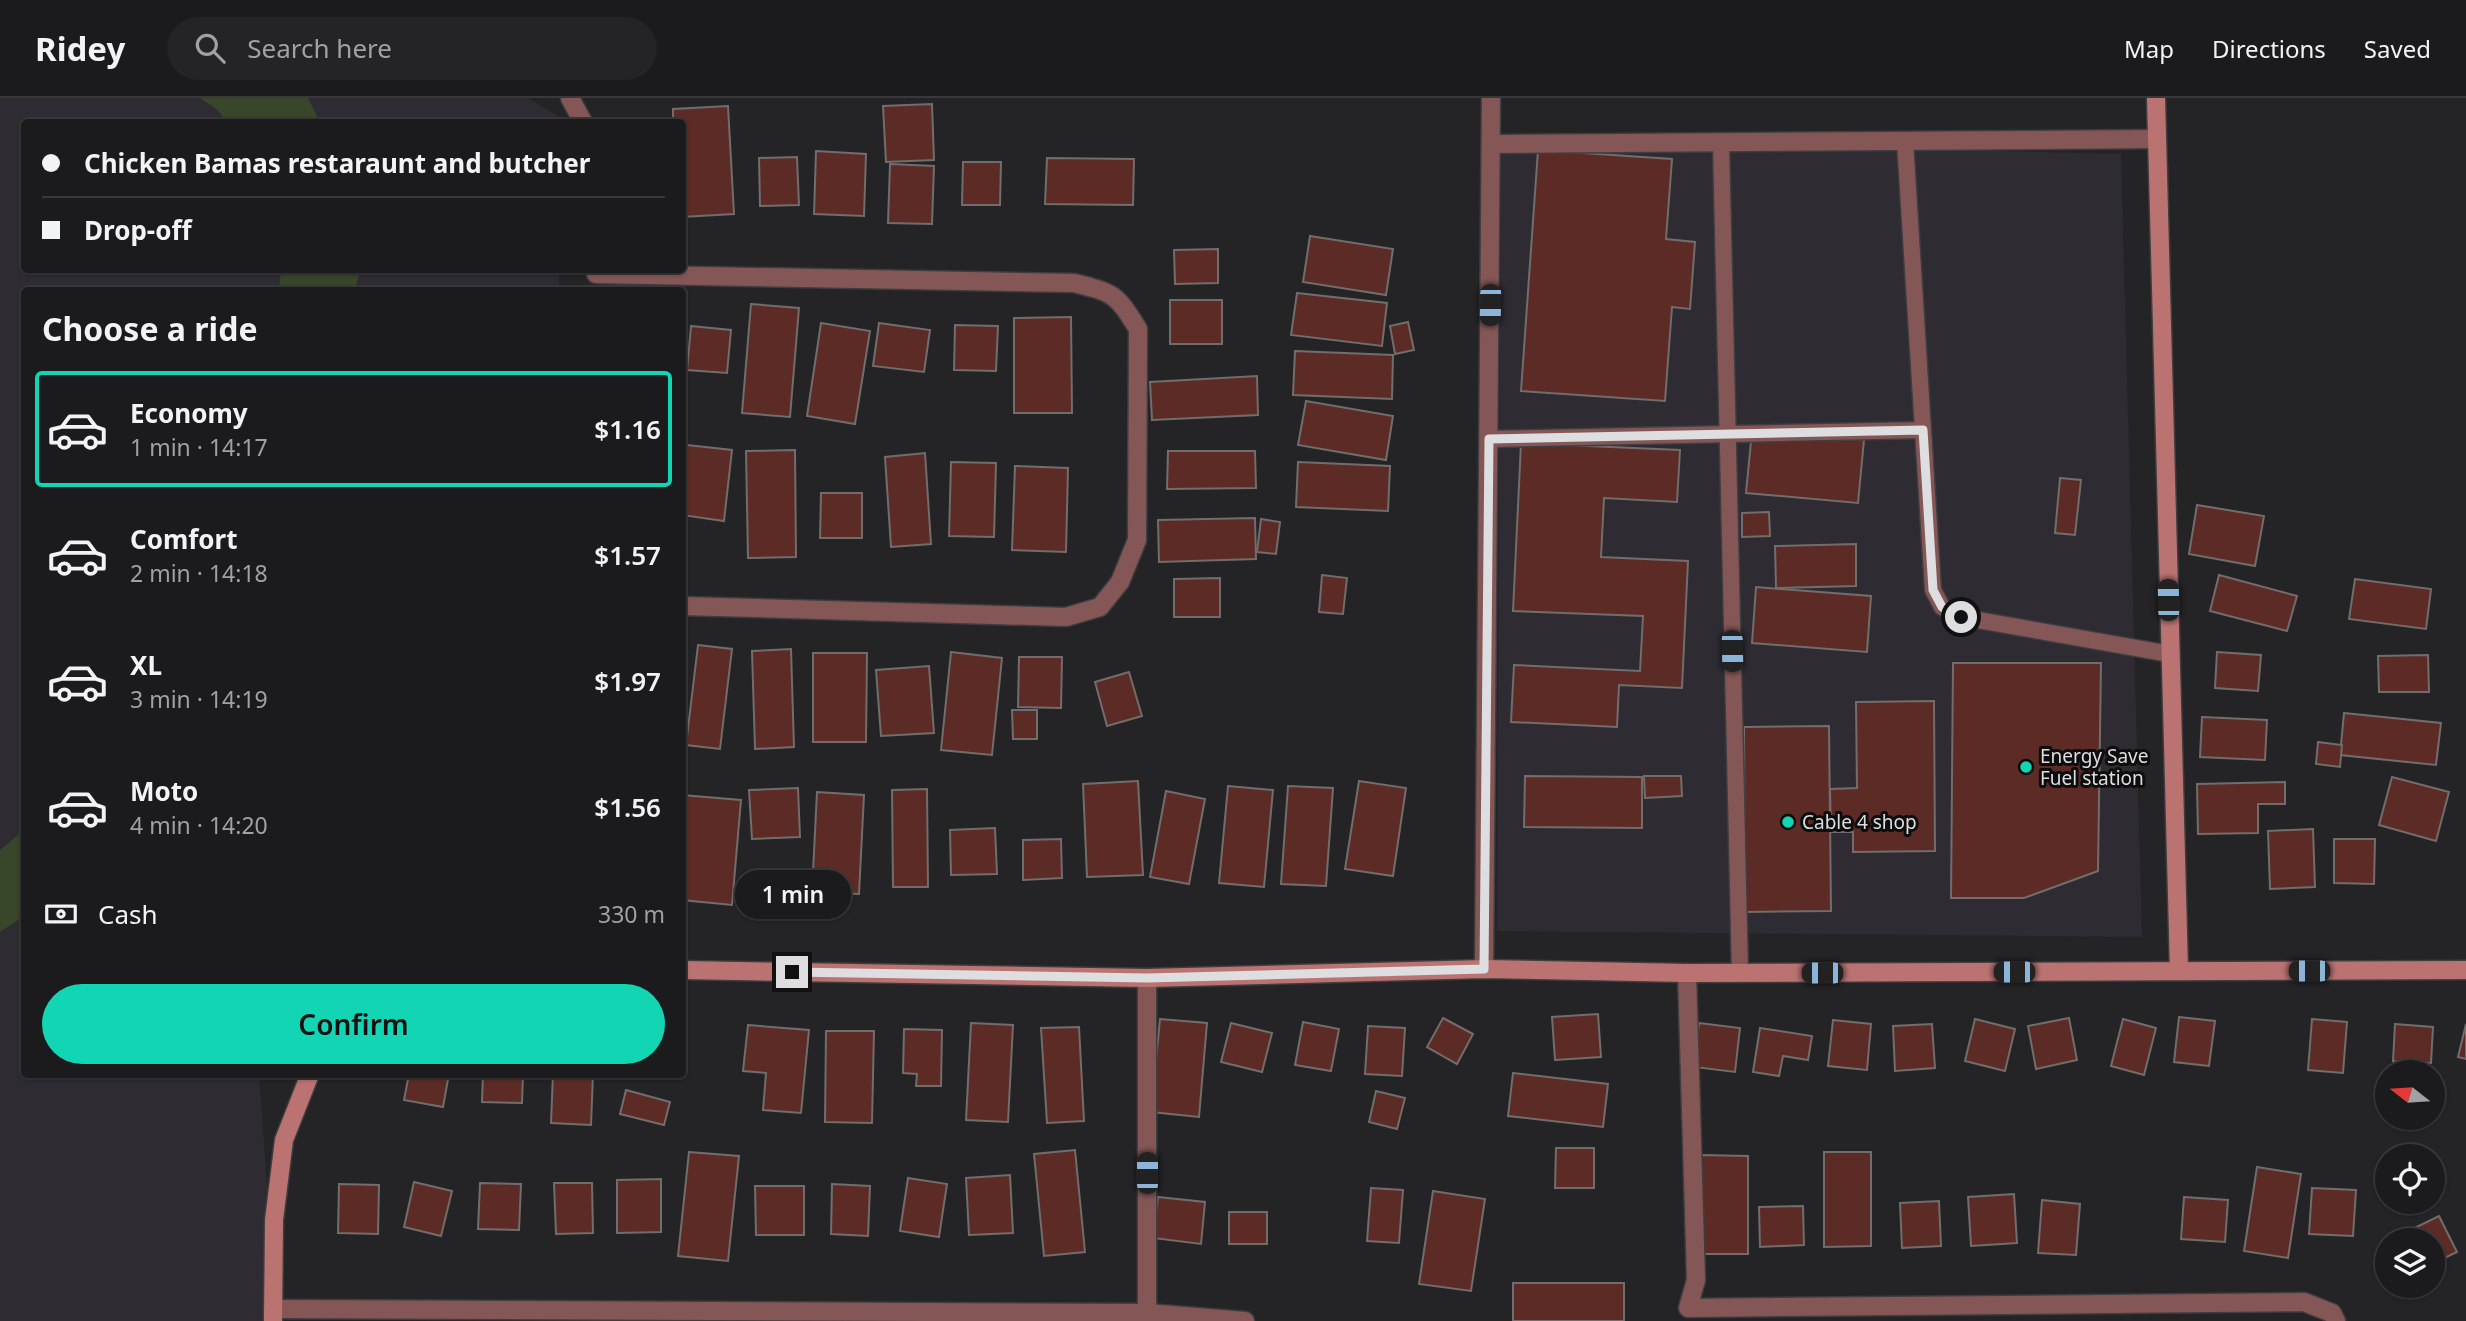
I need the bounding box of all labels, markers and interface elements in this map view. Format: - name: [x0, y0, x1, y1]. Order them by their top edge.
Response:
- search box: [167, 17, 657, 80]
- text: Ridey: [35, 26, 125, 71]
- icon: search: [191, 29, 229, 67]
- text: Search here: [247, 30, 392, 66]
- text: Map: [2124, 32, 2174, 65]
- text: Directions: [2212, 32, 2326, 65]
- text: Saved: [2364, 32, 2431, 65]
- text: Chicken Bamas restaraunt and butcher: [84, 145, 590, 181]
- text: Drop-off: [84, 212, 191, 248]
- car: [1480, 284, 1501, 326]
- text: Choose a ride: [42, 307, 258, 350]
- text: Economy: [130, 395, 248, 431]
- icon: car: [46, 398, 109, 461]
- text: $1.16: [594, 411, 661, 447]
- text: 1 min · 14:17: [130, 431, 268, 463]
- text: Comfort: [130, 521, 238, 557]
- icon: car: [46, 524, 109, 587]
- text: $1.57: [594, 537, 661, 573]
- text: 2 min · 14:18: [130, 557, 268, 589]
- car: [2158, 579, 2179, 621]
- route start: [1945, 601, 1977, 633]
- car: [1722, 630, 1743, 672]
- text: XL: [130, 647, 162, 683]
- icon: car: [46, 650, 109, 713]
- text: $1.97: [594, 663, 661, 699]
- text: 3 min · 14:19: [130, 683, 268, 715]
- place label: Energy Save Fuel station: [2040, 743, 2148, 791]
- marker: Energy Save Fuel station: [2018, 759, 2034, 775]
- text: Moto: [130, 773, 198, 809]
- icon: car: [46, 776, 109, 839]
- text: $1.56: [594, 789, 661, 825]
- text: 4 min · 14:20: [130, 809, 268, 841]
- place label: Cable 4 shop: [1802, 809, 1917, 835]
- marker: Cable 4 shop: [1780, 814, 1796, 830]
- callout: 1 min: [734, 870, 850, 920]
- text: 1 min: [762, 878, 824, 910]
- icon: cash: [42, 895, 80, 933]
- text: Cash: [98, 896, 158, 932]
- text: 330 m: [598, 898, 665, 930]
- route end: [776, 956, 808, 988]
- car: [2289, 961, 2331, 982]
- car: [1994, 962, 2036, 983]
- car: [1802, 963, 1844, 984]
- button: Confirm: [42, 984, 665, 1064]
- north arrow: [2375, 1060, 2445, 1130]
- map controls: [2375, 1060, 2445, 1298]
- button: locate: [2375, 1144, 2445, 1214]
- car: [1137, 1152, 1158, 1194]
- button: layers: [2375, 1228, 2445, 1298]

